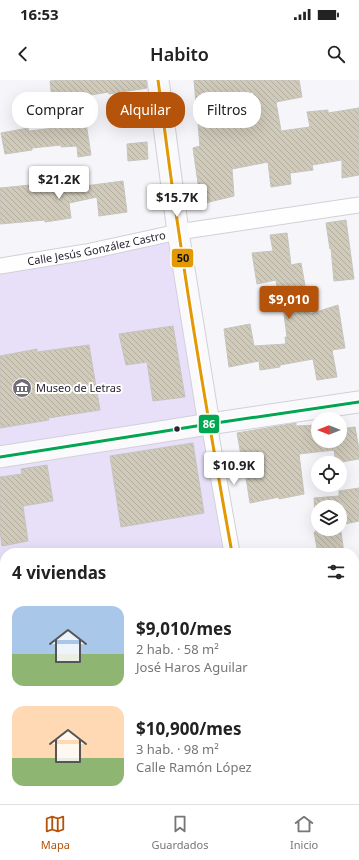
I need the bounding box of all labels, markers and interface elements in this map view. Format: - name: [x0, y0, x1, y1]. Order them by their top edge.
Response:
- text: 16:53: [20, 4, 59, 24]
- text: Habito: [150, 42, 209, 66]
- icon: back: [12, 43, 34, 65]
- icon: search: [325, 43, 347, 65]
- chip: Comprar: [12, 92, 98, 128]
- chip: Alquilar: [106, 92, 185, 128]
- chip: Filtros: [193, 92, 261, 128]
- pin: $21.2K: [26, 166, 92, 200]
- text: $21.2K: [38, 170, 80, 188]
- pin: $15.7K: [144, 184, 210, 218]
- text: $15.7K: [156, 188, 198, 206]
- street label: Calle Jesús González Castro: [26, 227, 167, 268]
- line badge: 50: [171, 248, 194, 268]
- text: 50: [177, 250, 189, 265]
- pin: $9,010: [256, 286, 322, 320]
- text: $9,010: [269, 290, 309, 308]
- museum icon: Museo de Letras: [11, 377, 33, 399]
- place label: Museo de Letras: [36, 380, 121, 395]
- north arrow: [311, 412, 347, 448]
- map controls: [311, 412, 347, 536]
- line badge: 86: [198, 414, 220, 434]
- text: 86: [203, 416, 215, 431]
- unlabelled marker: [172, 424, 182, 434]
- pin: $10.9K: [201, 452, 267, 486]
- text: $10.9K: [213, 456, 255, 474]
- button: locate: [311, 456, 347, 492]
- button: layers: [311, 500, 347, 536]
- text: 4 viviendas: [12, 561, 106, 584]
- icon: filters: [325, 561, 347, 583]
- text: $9,010/mes: [136, 617, 232, 640]
- icon: home: [44, 622, 92, 670]
- text: 2 hab. · 58 m²: [136, 640, 219, 658]
- text: José Haros Aguilar: [136, 658, 248, 676]
- text: $10,900/mes: [136, 717, 242, 740]
- icon: home: [44, 722, 92, 770]
- text: 3 hab. · 98 m²: [136, 740, 219, 758]
- text: Calle Ramón López: [136, 758, 252, 776]
- tab: Mapa: [41, 813, 70, 852]
- tab: Guardados: [152, 813, 208, 852]
- tab: Inicio: [290, 813, 318, 852]

